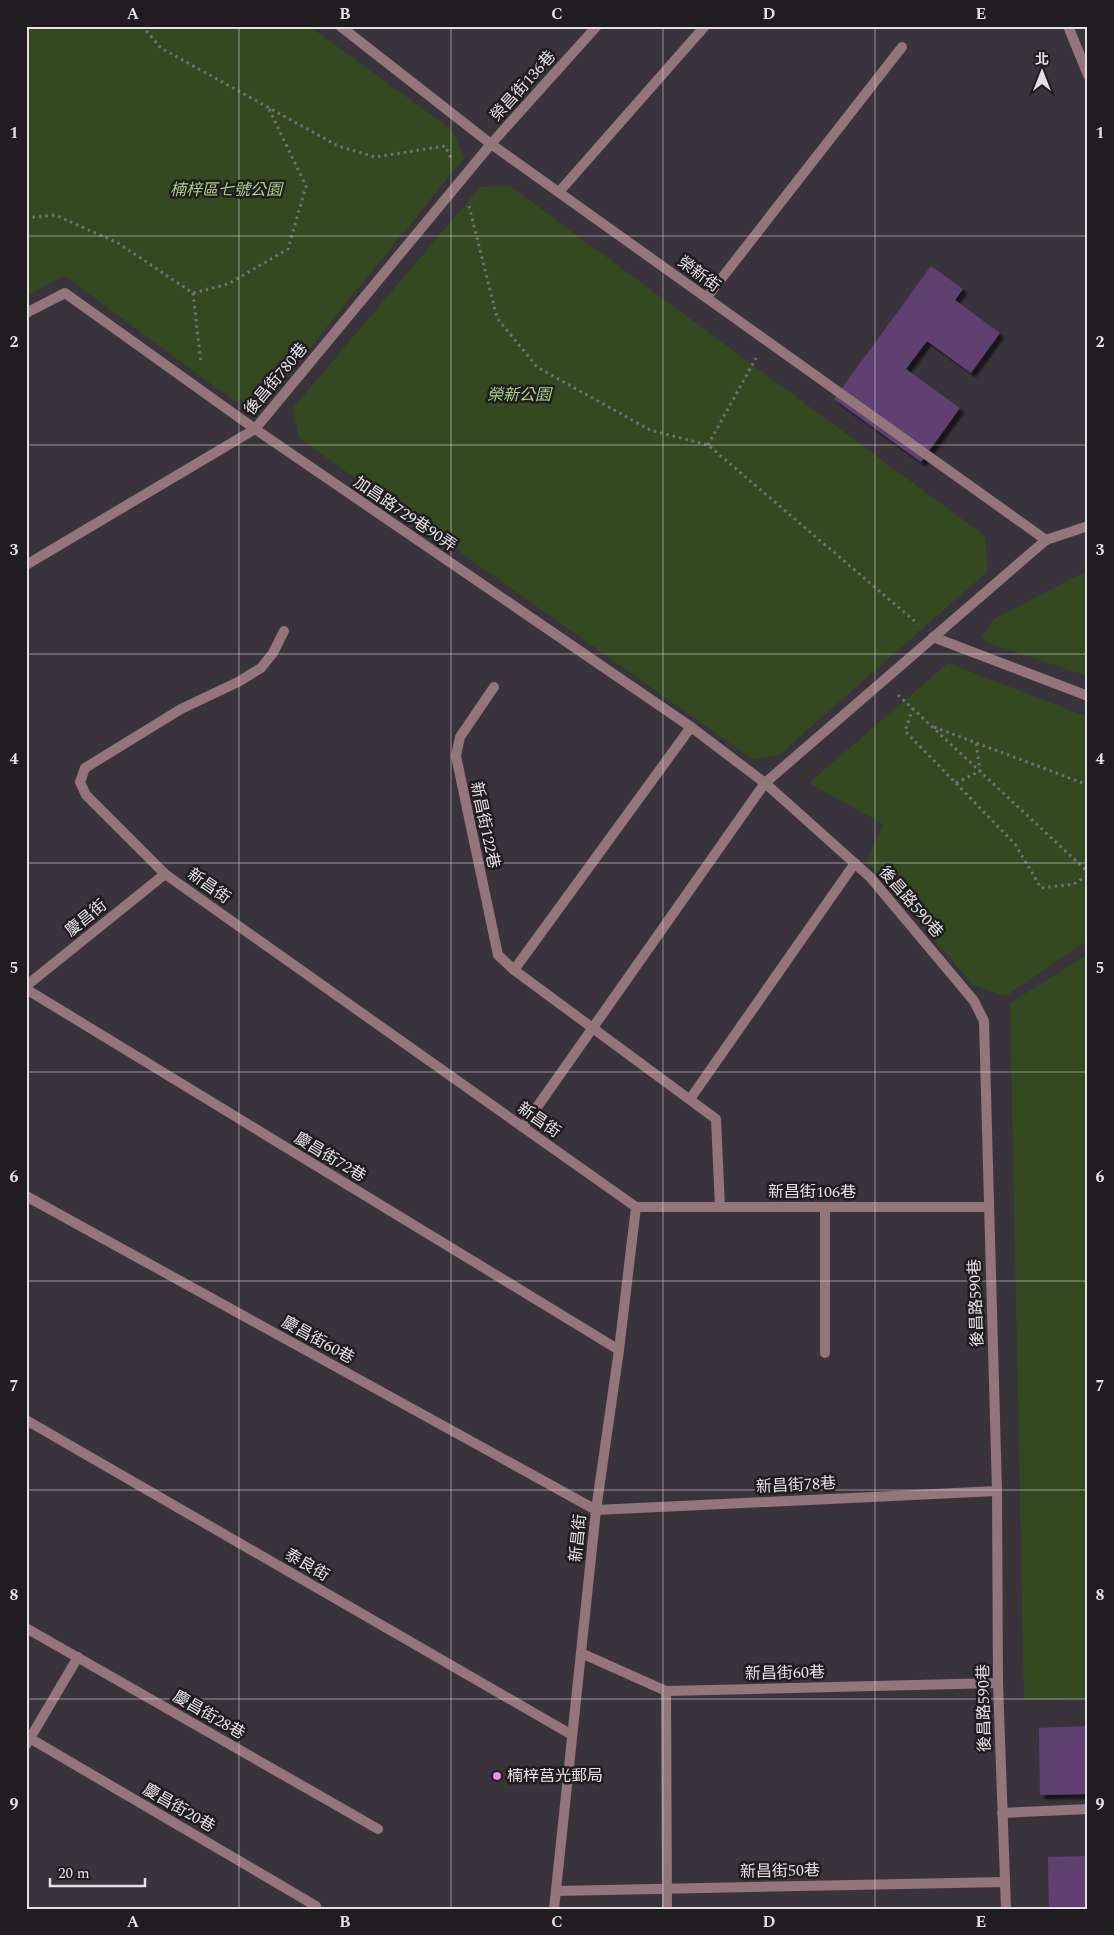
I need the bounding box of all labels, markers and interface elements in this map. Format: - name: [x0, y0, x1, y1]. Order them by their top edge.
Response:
- text: A: [127, 2, 140, 26]
- text: B: [339, 2, 351, 26]
- text: C: [551, 2, 563, 26]
- text: D: [763, 2, 776, 26]
- text: E: [976, 2, 986, 26]
- street label: 榮昌街136巷: [485, 45, 561, 127]
- north arrow: [1016, 48, 1066, 98]
- text: 北: [1035, 49, 1049, 70]
- text: 1: [10, 121, 18, 145]
- text: 1: [1096, 121, 1104, 145]
- park label: 楠梓區七號公園: [170, 178, 284, 202]
- street label: 榮新街: [673, 250, 725, 298]
- text: 2: [10, 330, 19, 354]
- text: 2: [1096, 330, 1105, 354]
- street label: 後昌街780巷: [239, 338, 313, 420]
- park label: 榮新公園: [487, 383, 553, 407]
- street label: 加昌路729巷90弄: [349, 470, 461, 558]
- text: 3: [10, 538, 19, 562]
- text: 3: [1096, 538, 1105, 562]
- text: 4: [10, 747, 19, 771]
- text: 4: [1096, 747, 1105, 771]
- street label: 新昌街122巷: [464, 779, 506, 871]
- street label: 後昌路590巷: [873, 861, 949, 943]
- street label: 新昌街: [182, 862, 236, 910]
- street label: 慶昌街: [60, 894, 112, 942]
- text: 5: [10, 956, 18, 980]
- text: 5: [1096, 956, 1104, 980]
- street label: 新昌街: [512, 1096, 566, 1144]
- street label: 慶昌街72巷: [290, 1126, 370, 1188]
- text: 6: [10, 1165, 19, 1189]
- text: 6: [1096, 1165, 1105, 1189]
- street label: 新昌街106巷: [768, 1180, 856, 1204]
- street label: 後昌路590巷: [962, 1259, 990, 1347]
- street label: 慶昌街60巷: [277, 1310, 359, 1370]
- text: 7: [10, 1374, 19, 1398]
- text: 7: [1096, 1374, 1105, 1398]
- street label: 新昌街78巷: [755, 1471, 837, 1499]
- street label: 新昌街: [564, 1513, 592, 1563]
- street label: 泰良街: [280, 1543, 334, 1587]
- text: 8: [10, 1583, 19, 1607]
- text: 8: [1096, 1583, 1105, 1607]
- street label: 新昌街60巷: [745, 1660, 825, 1686]
- street label: 後昌路590巷: [971, 1664, 997, 1752]
- street label: 慶昌街28巷: [168, 1685, 250, 1745]
- place label: 楠梓莒光郵局: [507, 1764, 603, 1788]
- marker: 楠梓莒光郵局: [491, 1770, 503, 1782]
- street label: 慶昌街20巷: [138, 1778, 220, 1838]
- text: 9: [10, 1792, 19, 1816]
- text: 9: [1096, 1792, 1105, 1816]
- scale bar: [50, 1855, 145, 1887]
- street label: 新昌街50巷: [740, 1858, 820, 1884]
- text: 20 m: [58, 1862, 90, 1885]
- text: A: [127, 1910, 140, 1934]
- text: B: [339, 1910, 351, 1934]
- text: C: [551, 1910, 563, 1934]
- text: D: [763, 1910, 776, 1934]
- text: E: [976, 1910, 986, 1934]

